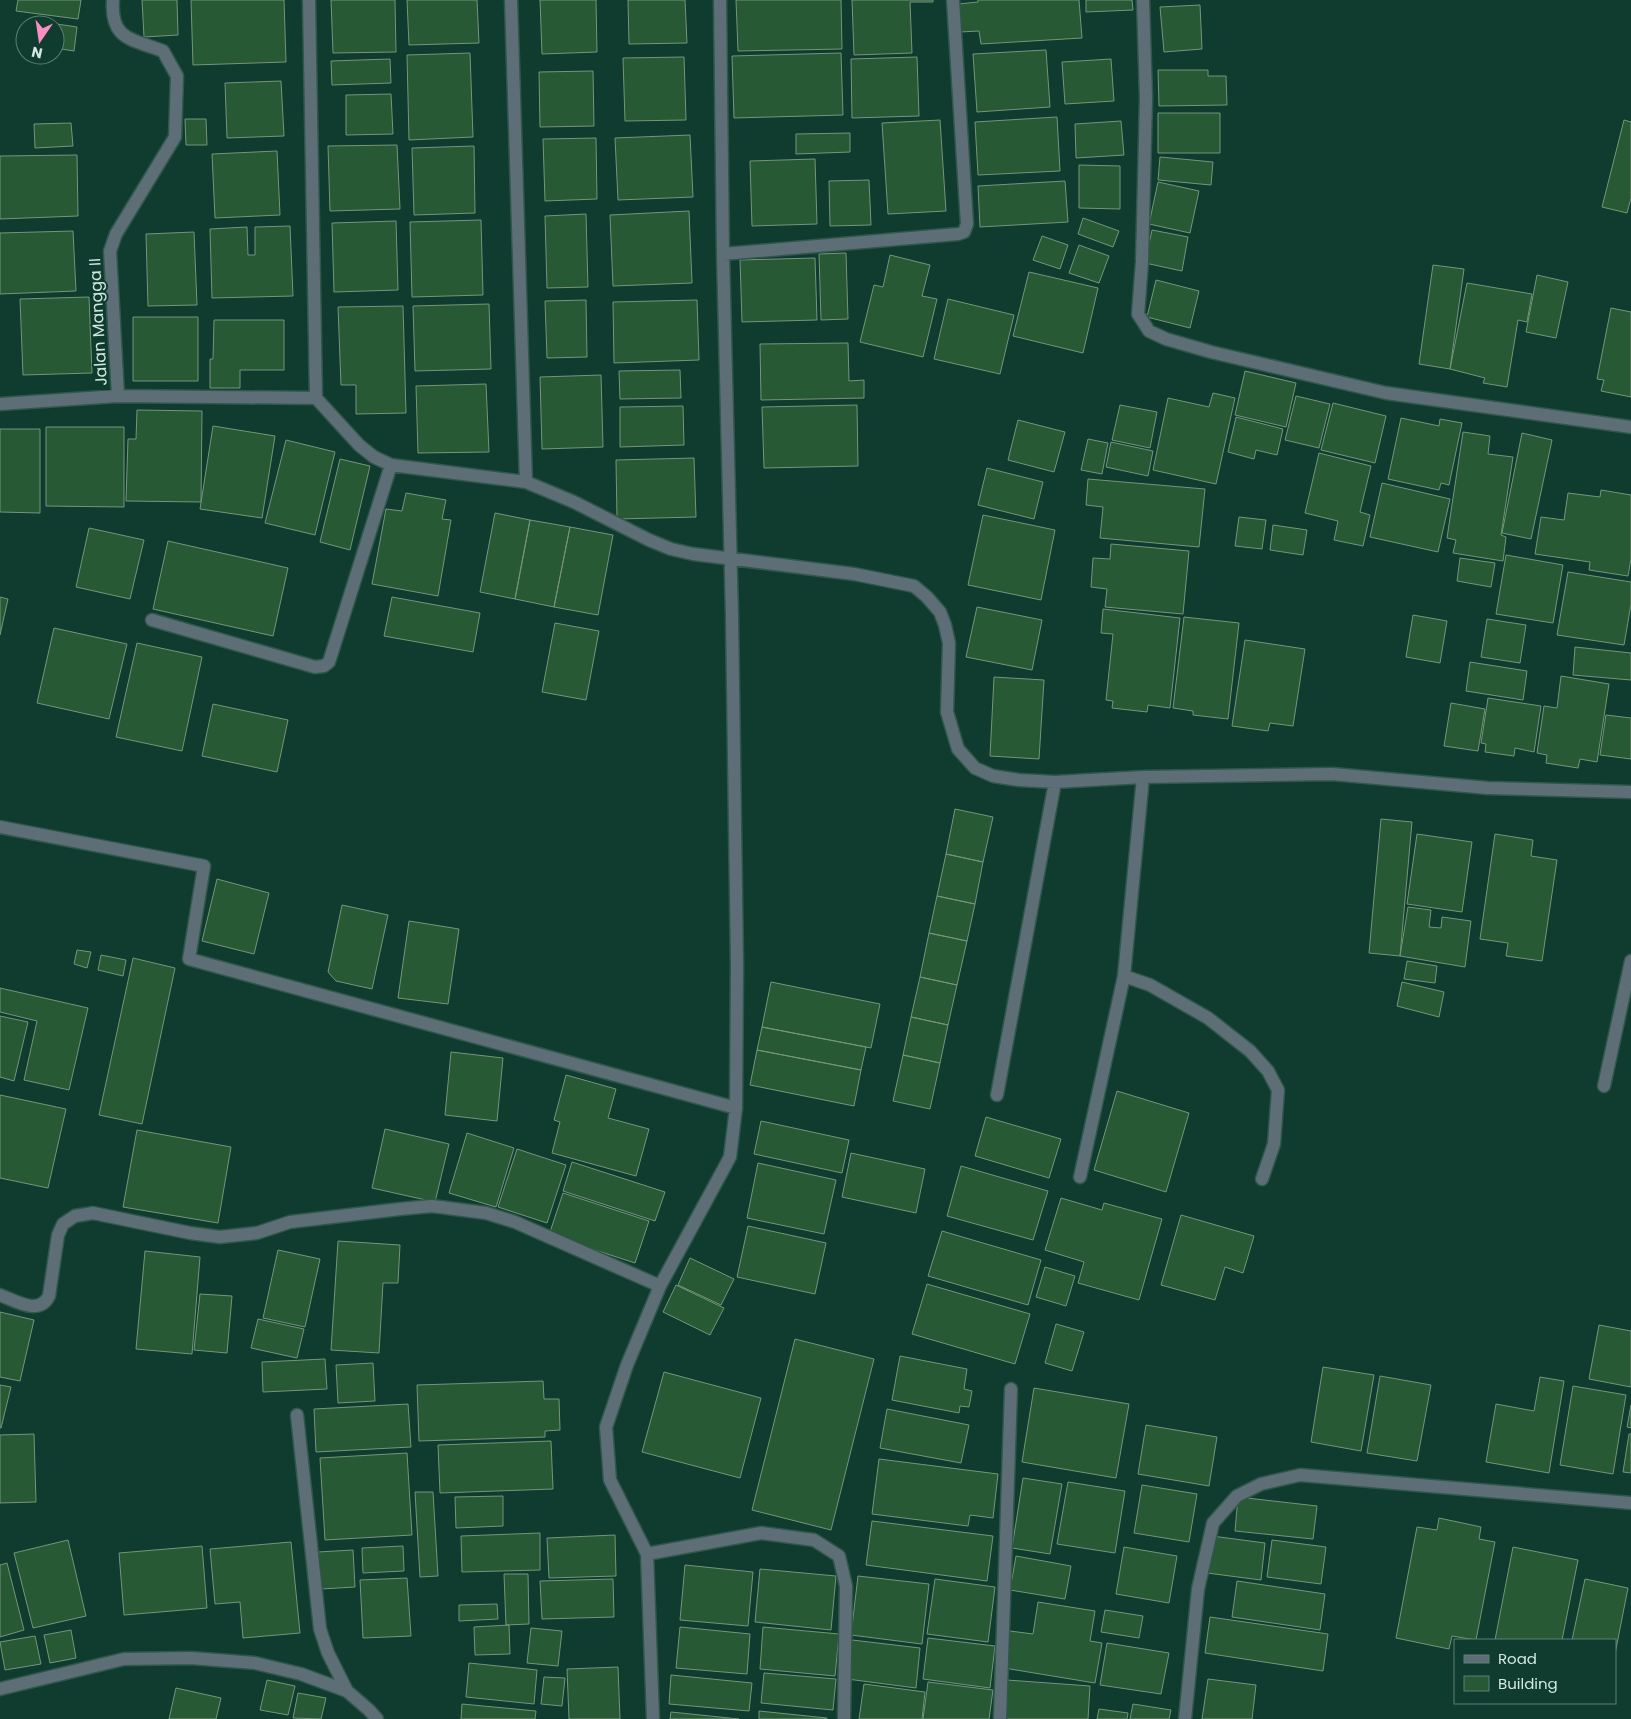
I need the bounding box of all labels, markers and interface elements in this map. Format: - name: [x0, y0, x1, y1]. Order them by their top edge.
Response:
- north arrow: [15, 15, 65, 65]
- text: N: [30, 42, 44, 64]
- street label: Jalan Mangga II: [83, 257, 113, 387]
- legend: [1454, 1639, 1616, 1704]
- text: Road: [1498, 1648, 1537, 1669]
- text: Building: [1498, 1673, 1558, 1694]

